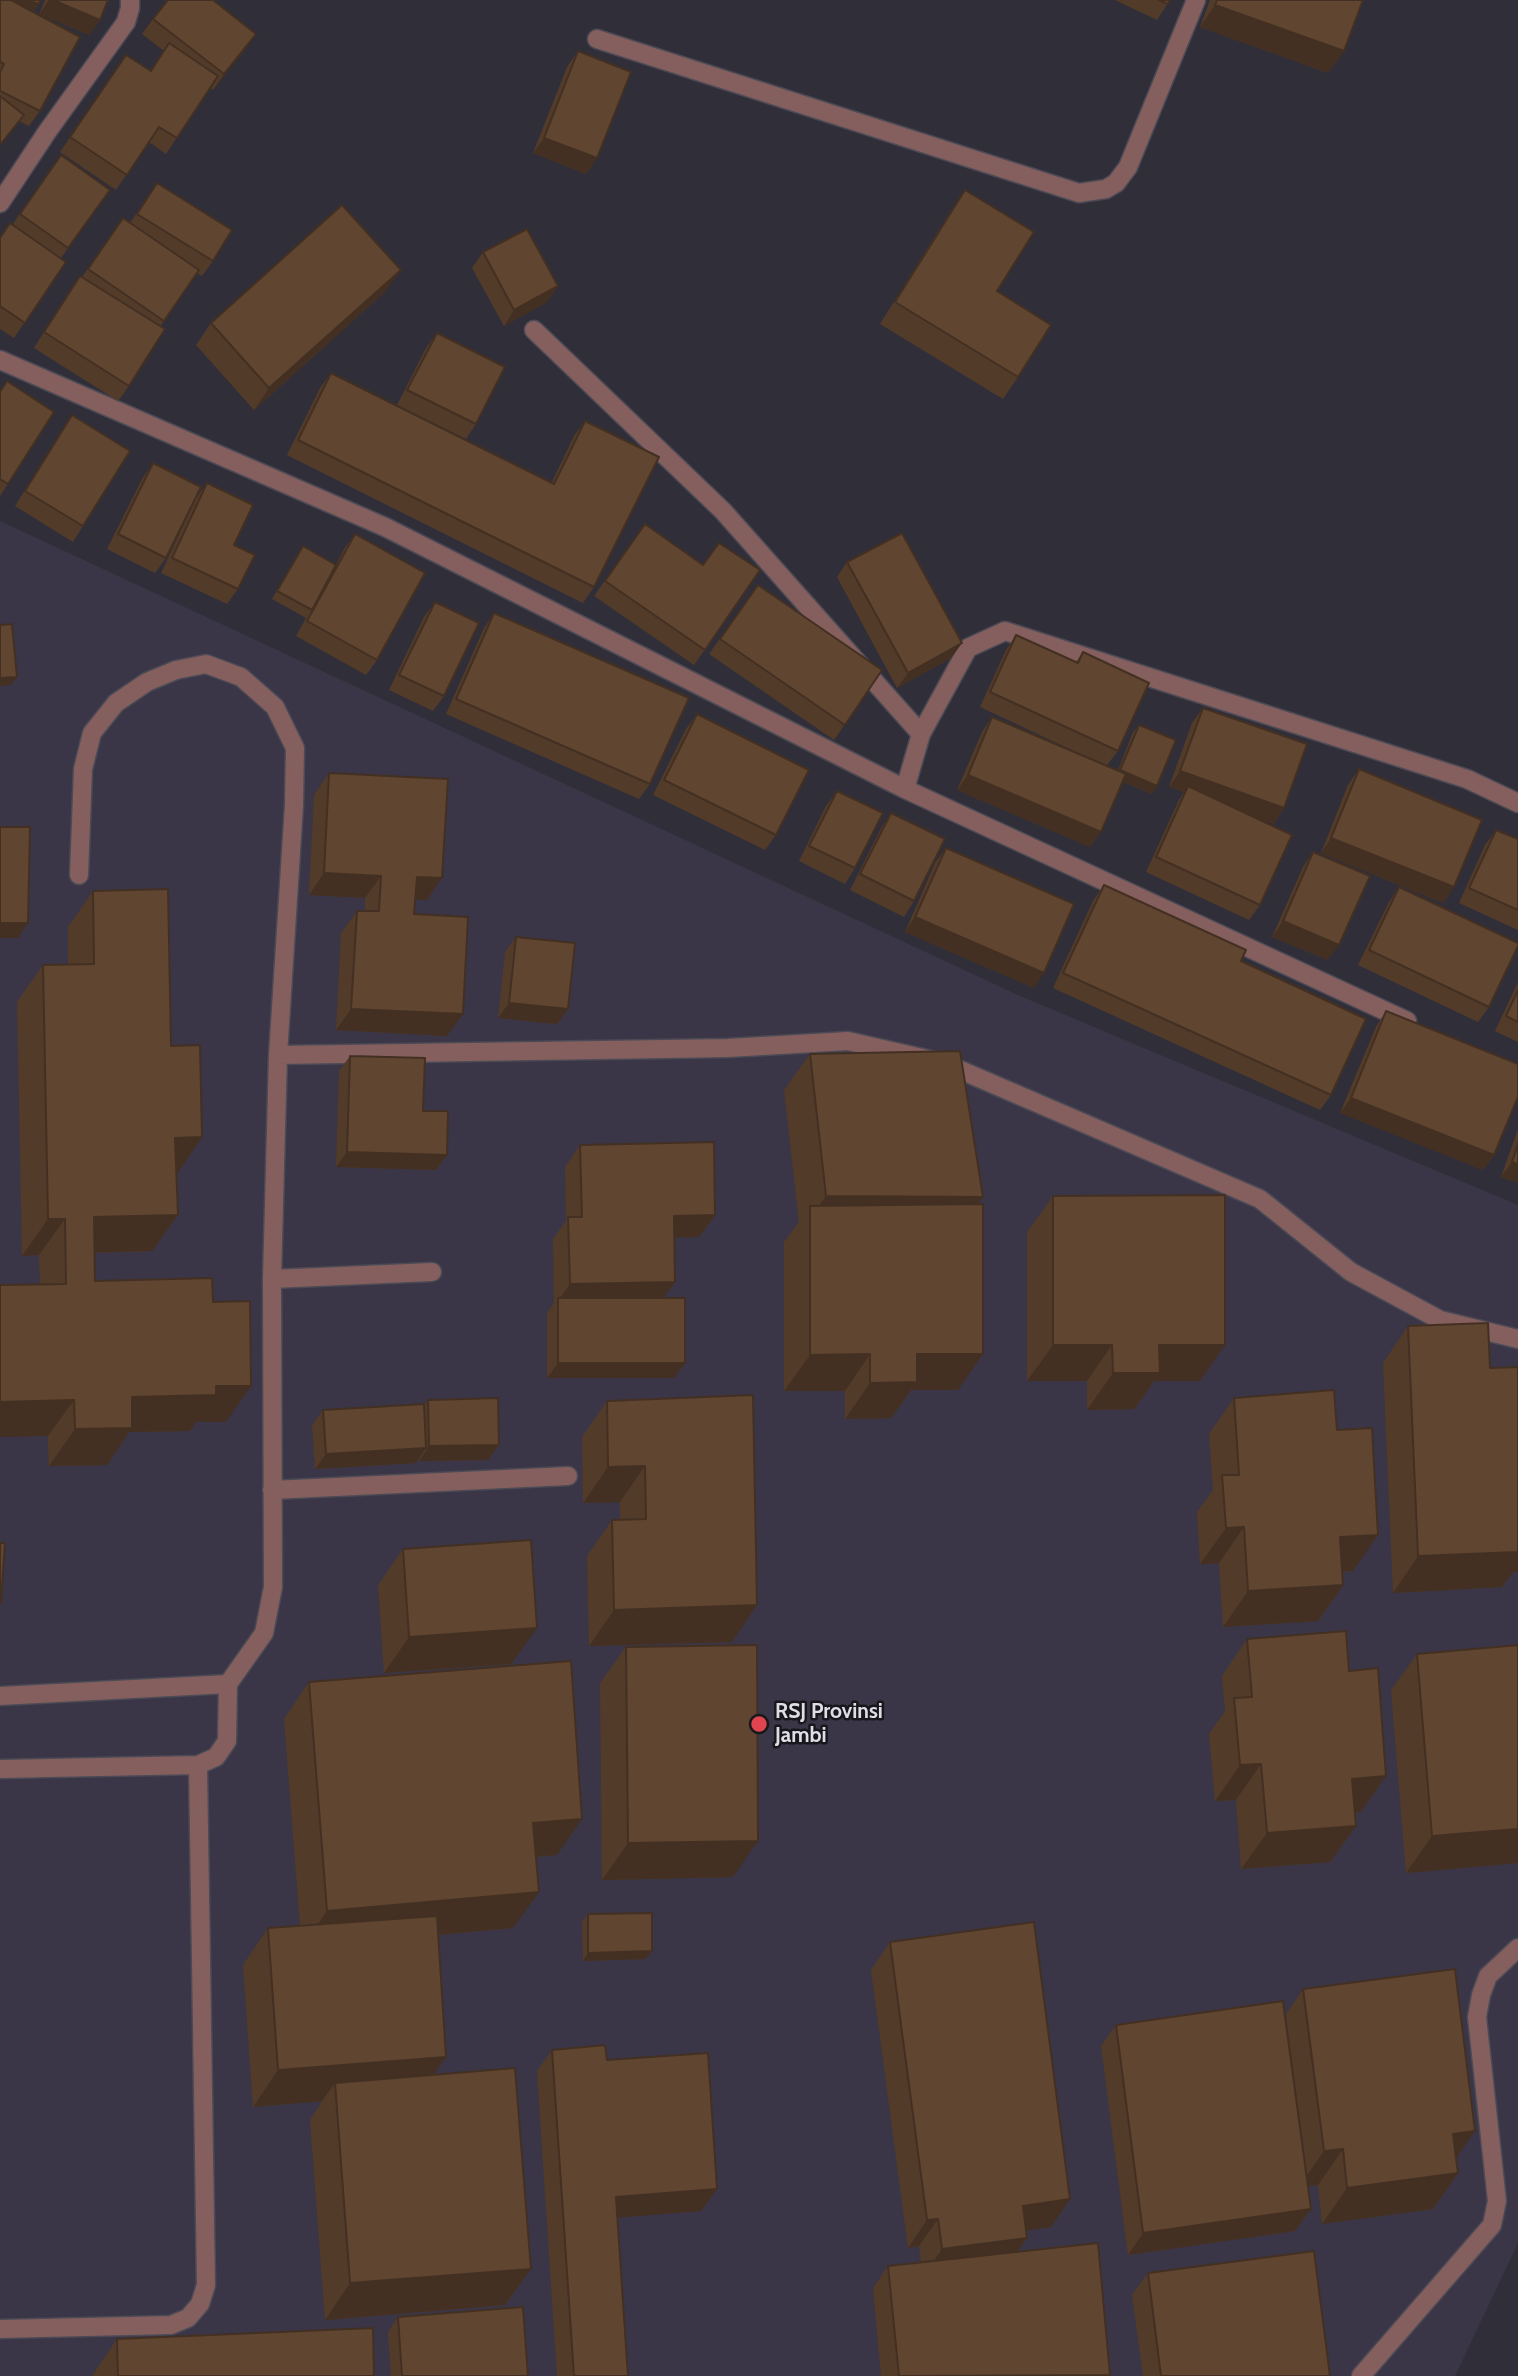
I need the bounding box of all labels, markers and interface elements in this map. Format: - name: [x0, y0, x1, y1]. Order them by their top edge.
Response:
- place label: RSJ Provinsi Jambi: [775, 1699, 883, 1749]
- marker: RSJ Provinsi Jambi: [749, 1714, 769, 1734]

